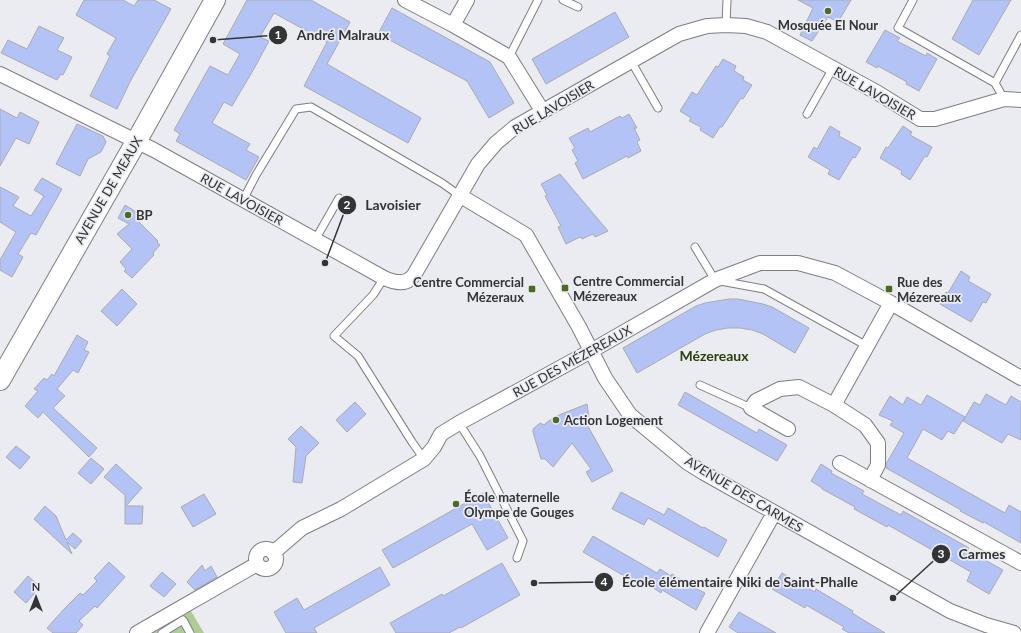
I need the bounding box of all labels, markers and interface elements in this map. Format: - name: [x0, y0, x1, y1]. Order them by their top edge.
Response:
- marker: Mosquée El Nour: [823, 6, 833, 16]
- place label: Mosquée El Nour: [778, 17, 878, 33]
- callout: André Malraux: [268, 22, 397, 48]
- text: André Malraux: [296, 26, 390, 43]
- text: 1: [275, 27, 282, 42]
- street label: RUE LAVOISIER: [831, 63, 920, 123]
- street label: RUE LAVOISIER: [509, 76, 597, 138]
- street label: AVENUE DE MEAUX: [71, 133, 146, 247]
- street label: RUE LAVOISIER: [198, 170, 287, 229]
- callout: Lavoisier: [337, 192, 429, 218]
- text: Lavoisier: [365, 196, 421, 213]
- text: 2: [344, 197, 351, 212]
- place label: BP: [136, 207, 153, 223]
- marker: BP: [123, 210, 133, 220]
- place label: Centre Commercial Mézereaux: [573, 273, 684, 304]
- place label: Centre Commercial Mézeraux: [413, 274, 524, 305]
- place label: Rue des Mézereaux: [897, 274, 961, 305]
- marker: Centre Commercial Mézereaux: [560, 283, 570, 293]
- marker: Centre Commercial Mézeraux: [527, 284, 537, 294]
- marker: Rue des Mézereaux: [884, 284, 894, 294]
- street label: RUE DES MÉZEREAUX: [510, 321, 635, 400]
- district label: Mézereaux: [679, 347, 749, 364]
- place label: Action Logement: [563, 412, 663, 428]
- marker: Action Logement: [551, 415, 561, 425]
- street label: AVENUE DES CARMES: [682, 452, 806, 536]
- place label: École maternelle Olympe de Gouges: [464, 489, 574, 520]
- marker: École maternelle Olympe de Gouges: [451, 499, 461, 509]
- callout: Carmes: [931, 541, 1013, 567]
- text: Carmes: [959, 545, 1005, 562]
- text: 3: [938, 546, 945, 561]
- callout: École élémentaire Niki de Saint-Phalle: [594, 569, 867, 595]
- text: École élémentaire Niki de Saint-Phalle: [622, 573, 859, 590]
- text: 4: [601, 574, 608, 589]
- north arrow: [16, 577, 56, 617]
- text: N: [32, 580, 40, 593]

